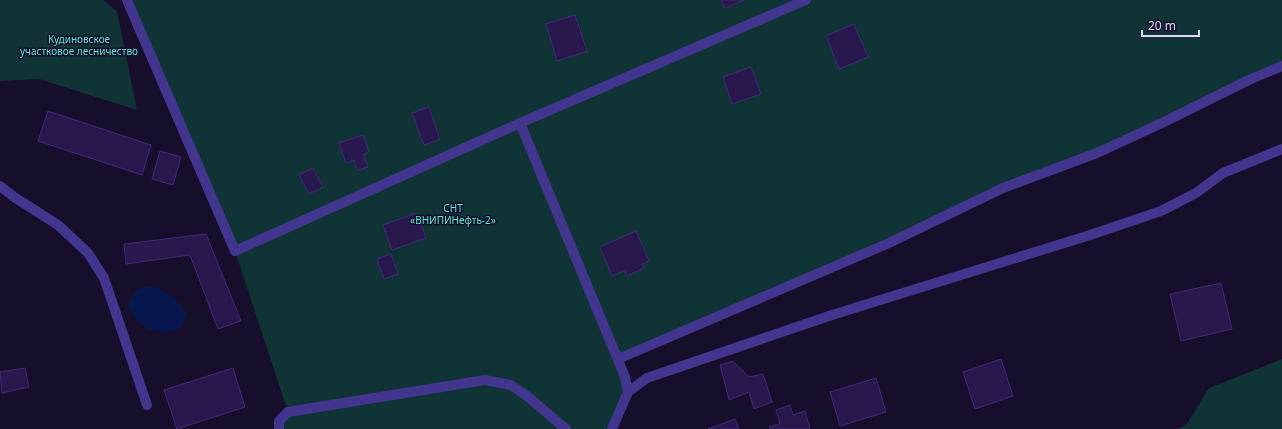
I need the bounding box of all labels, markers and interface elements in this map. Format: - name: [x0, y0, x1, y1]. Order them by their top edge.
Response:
- scale bar: [1142, 12, 1199, 38]
- text: 20 m: [1148, 17, 1176, 34]
- park label: Кудиновское участковое лесничество: [20, 32, 138, 58]
- park label: СНТ «ВНИПИНефть-2»: [410, 201, 496, 227]

